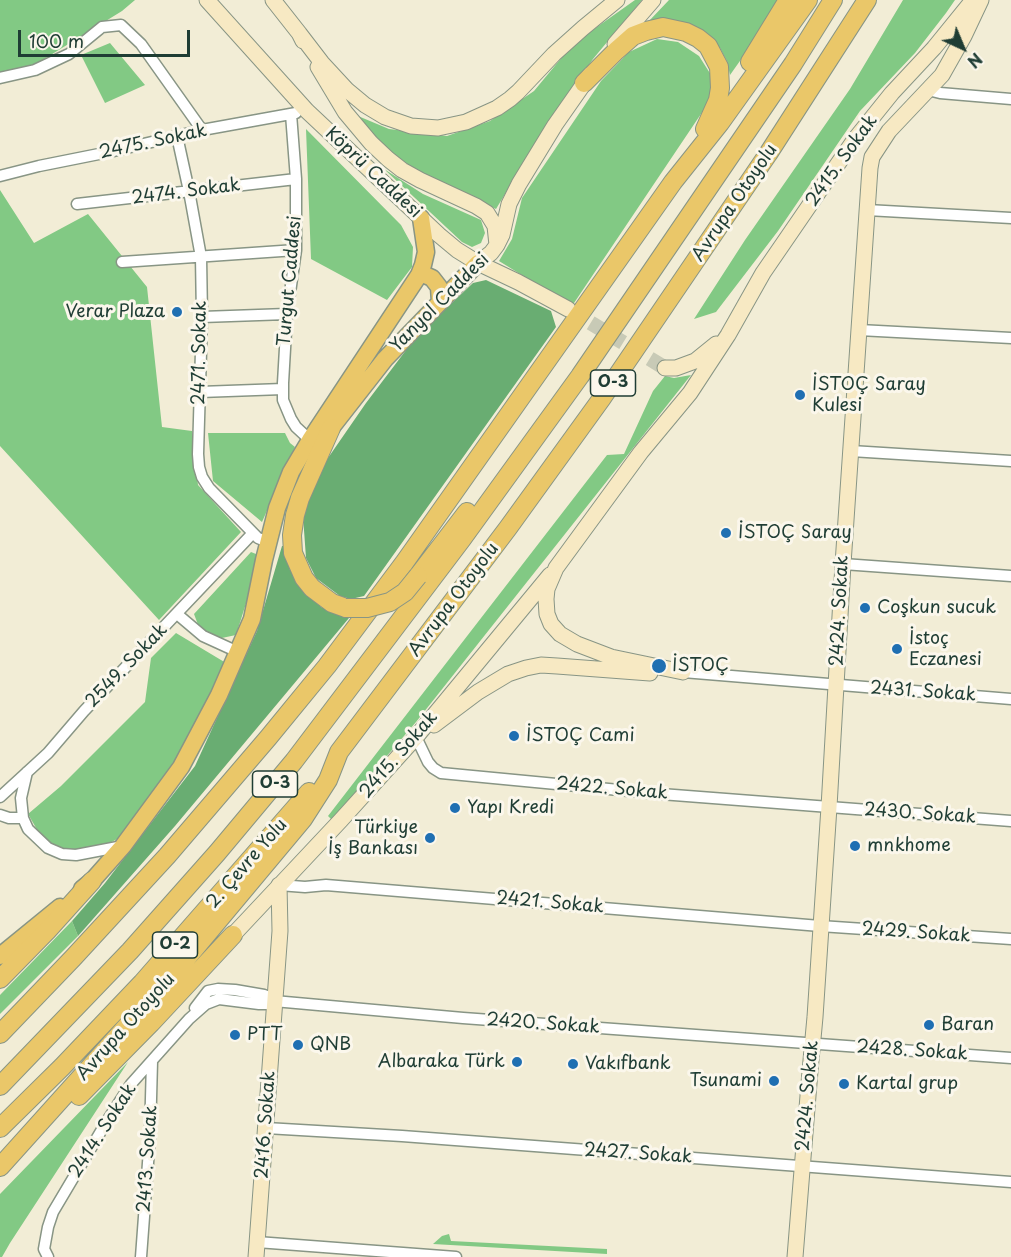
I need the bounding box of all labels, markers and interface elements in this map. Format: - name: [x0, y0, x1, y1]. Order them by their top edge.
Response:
- scale bar: [21, 18, 194, 56]
- north arrow: [933, 18, 993, 78]
- text: 100 m: [29, 27, 84, 54]
- text: N: [963, 48, 988, 74]
- street label: 2415. Sokak: [801, 111, 883, 211]
- street label: 2475. Sokak: [97, 120, 209, 164]
- street label: Köprü Caddesi: [320, 123, 426, 223]
- street label: Avrupa Otoyolu: [688, 140, 782, 266]
- street label: 2474. Sokak: [131, 175, 241, 209]
- street label: Turgut Caddesi: [274, 215, 306, 347]
- street label: Yanyol Caddesi: [386, 249, 494, 357]
- place label: Verar Plaza: [65, 301, 165, 323]
- street label: 2471. Sokak: [188, 301, 212, 405]
- marker: Verar Plaza: [170, 305, 184, 319]
- road number: O-3: [590, 370, 636, 396]
- place label: İSTOÇ Saray Kulesi: [812, 374, 926, 416]
- marker: İSTOÇ Saray Kulesi: [793, 388, 807, 402]
- place label: İSTOÇ Saray: [738, 522, 852, 544]
- marker: İSTOÇ Saray: [719, 526, 733, 540]
- street label: Avrupa Otoyolu: [404, 539, 504, 661]
- street label: 2424. Sokak: [826, 555, 854, 667]
- place label: Coşkun sucuk: [877, 597, 996, 619]
- marker: Coşkun sucuk: [858, 601, 872, 615]
- street label: 2549. Sokak: [82, 620, 172, 712]
- place label: İstoç Eczanesi: [909, 628, 982, 670]
- marker: İstoç Eczanesi: [890, 642, 904, 656]
- place label: İSTOÇ: [672, 655, 729, 677]
- marker: İSTOÇ: [650, 657, 668, 675]
- street label: 2431. Sokak: [869, 678, 977, 706]
- street label: 2415. Sokak: [355, 707, 443, 803]
- place label: İSTOÇ Cami: [526, 725, 635, 747]
- marker: İSTOÇ Cami: [507, 729, 521, 743]
- road number: O-3: [252, 771, 298, 797]
- street label: 2422. Sokak: [555, 773, 669, 805]
- place label: Yapı Kredi: [467, 797, 554, 819]
- street label: 2430. Sokak: [863, 799, 977, 829]
- marker: Yapı Kredi: [448, 801, 462, 815]
- street label: 2. Çevre Yolu: [202, 815, 292, 913]
- place label: Türkiye İş Bankası: [328, 817, 418, 860]
- marker: Türkiye İş Bankası: [423, 831, 437, 845]
- place label: mnkhome: [867, 835, 951, 857]
- marker: mnkhome: [848, 839, 862, 853]
- street label: 2421. Sokak: [495, 888, 605, 918]
- street label: 2429. Sokak: [861, 918, 971, 948]
- road number: O-2: [152, 932, 198, 958]
- street label: Avrupa Otoyolu: [72, 969, 180, 1085]
- street label: 2420. Sokak: [486, 1009, 600, 1039]
- place label: Baran: [941, 1014, 994, 1036]
- marker: Baran: [922, 1018, 936, 1032]
- place label: PTT: [247, 1024, 283, 1046]
- marker: PTT: [228, 1028, 242, 1042]
- place label: QNB: [310, 1034, 351, 1056]
- street label: 2428. Sokak: [855, 1036, 969, 1066]
- marker: QNB: [291, 1038, 305, 1052]
- street label: 2424. Sokak: [792, 1040, 824, 1152]
- place label: Albaraka Türk: [378, 1051, 505, 1073]
- place label: Vakıfbank: [585, 1053, 671, 1075]
- marker: Albaraka Türk: [510, 1055, 524, 1069]
- marker: Vakıfbank: [566, 1057, 580, 1071]
- street label: 2416. Sokak: [251, 1070, 281, 1180]
- place label: Tsunami: [689, 1070, 762, 1092]
- place label: Kartal grup: [856, 1073, 958, 1095]
- marker: Tsunami: [767, 1074, 781, 1088]
- marker: Kartal grup: [837, 1077, 851, 1091]
- street label: 2414. Sokak: [65, 1080, 141, 1182]
- street label: 2413. Sokak: [133, 1105, 163, 1213]
- street label: 2427. Sokak: [583, 1139, 693, 1169]

